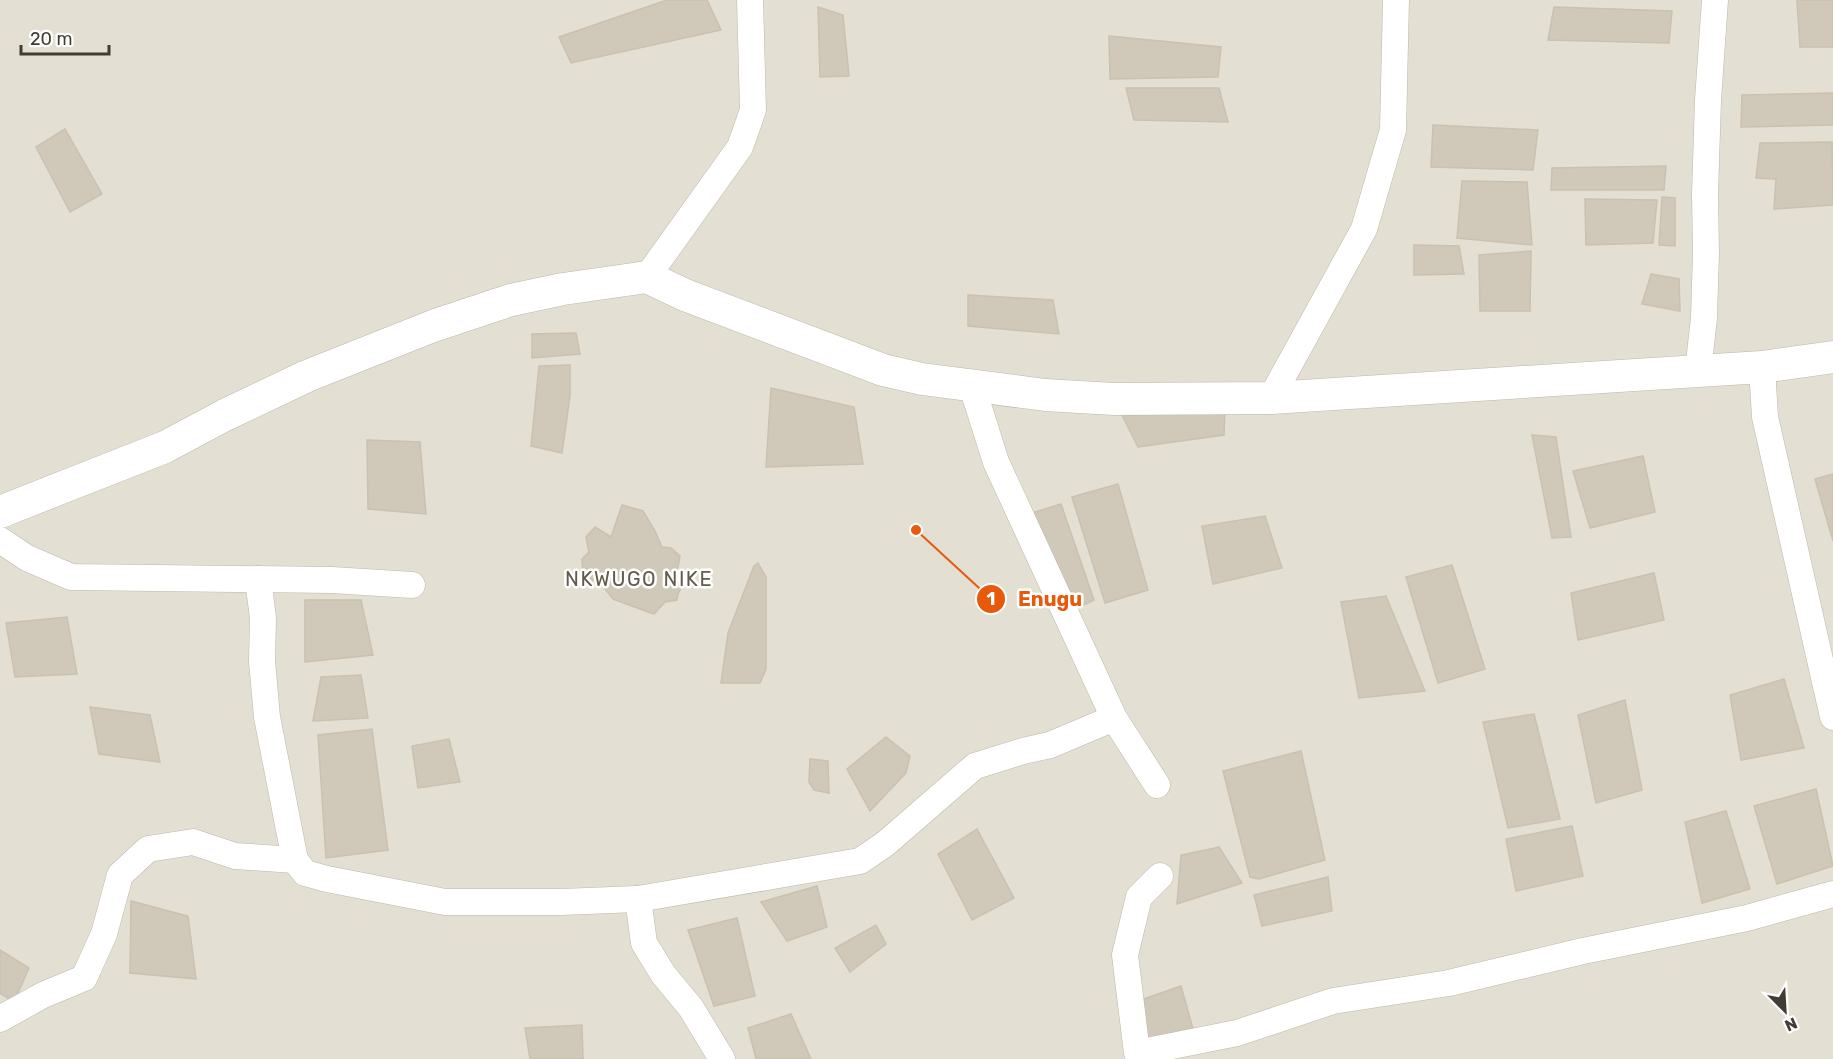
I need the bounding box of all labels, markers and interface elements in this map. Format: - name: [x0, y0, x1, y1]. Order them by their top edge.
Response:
- scale bar: [21, 18, 110, 56]
- text: 20 m: [30, 28, 72, 50]
- district label: NKWUGO NIKE: [565, 567, 713, 591]
- callout: Enugu: [976, 580, 1094, 618]
- text: Enugu: [1018, 587, 1082, 611]
- text: 1: [987, 588, 995, 610]
- north arrow: [1755, 981, 1815, 1041]
- text: N: [1782, 1013, 1800, 1035]

